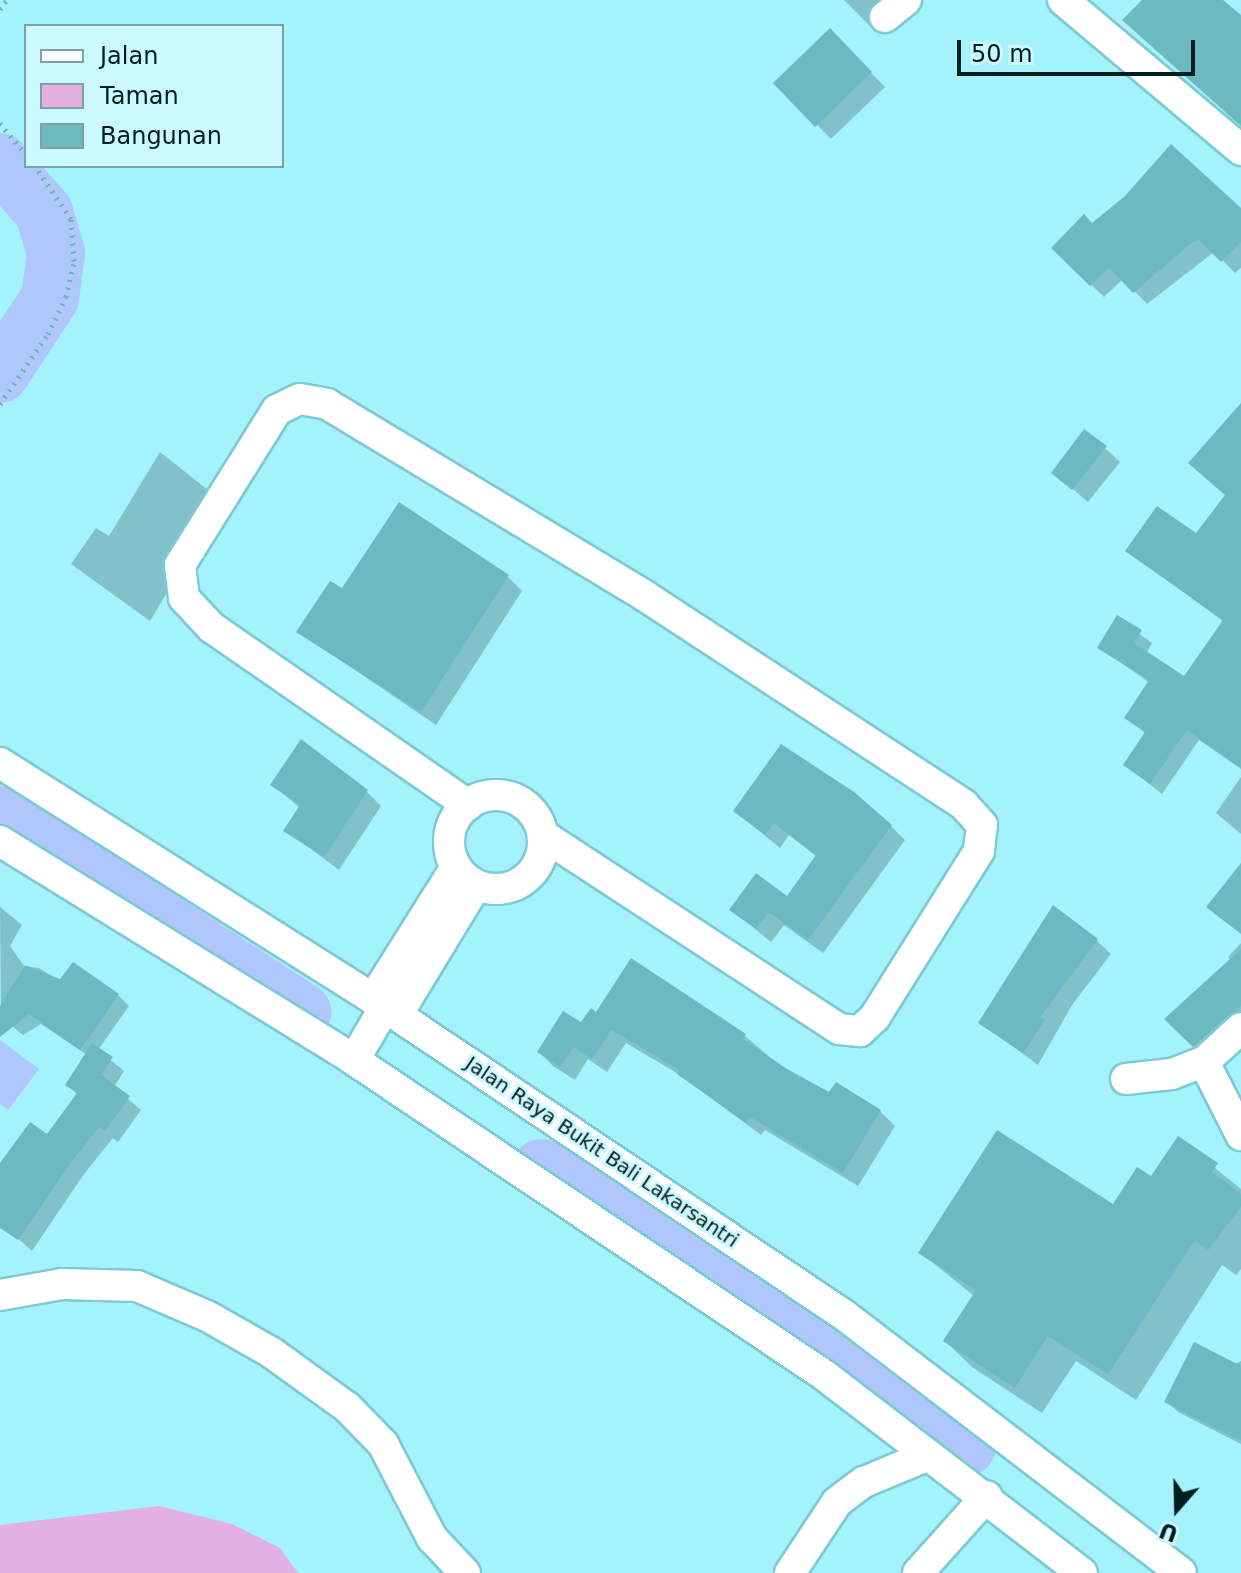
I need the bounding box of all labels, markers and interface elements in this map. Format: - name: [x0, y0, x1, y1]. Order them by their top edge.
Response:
- legend: [24, 24, 284, 168]
- scale bar: [961, 24, 1199, 74]
- text: 50 m: [971, 40, 1033, 68]
- text: Jalan: [100, 42, 158, 70]
- text: Taman: [100, 82, 179, 110]
- text: Bangunan: [100, 122, 222, 150]
- street label: Jalan Raya Bukit Bali Lakarsantri: [461, 1051, 743, 1253]
- north arrow: [1137, 1469, 1217, 1549]
- text: U: [1156, 1517, 1181, 1547]

